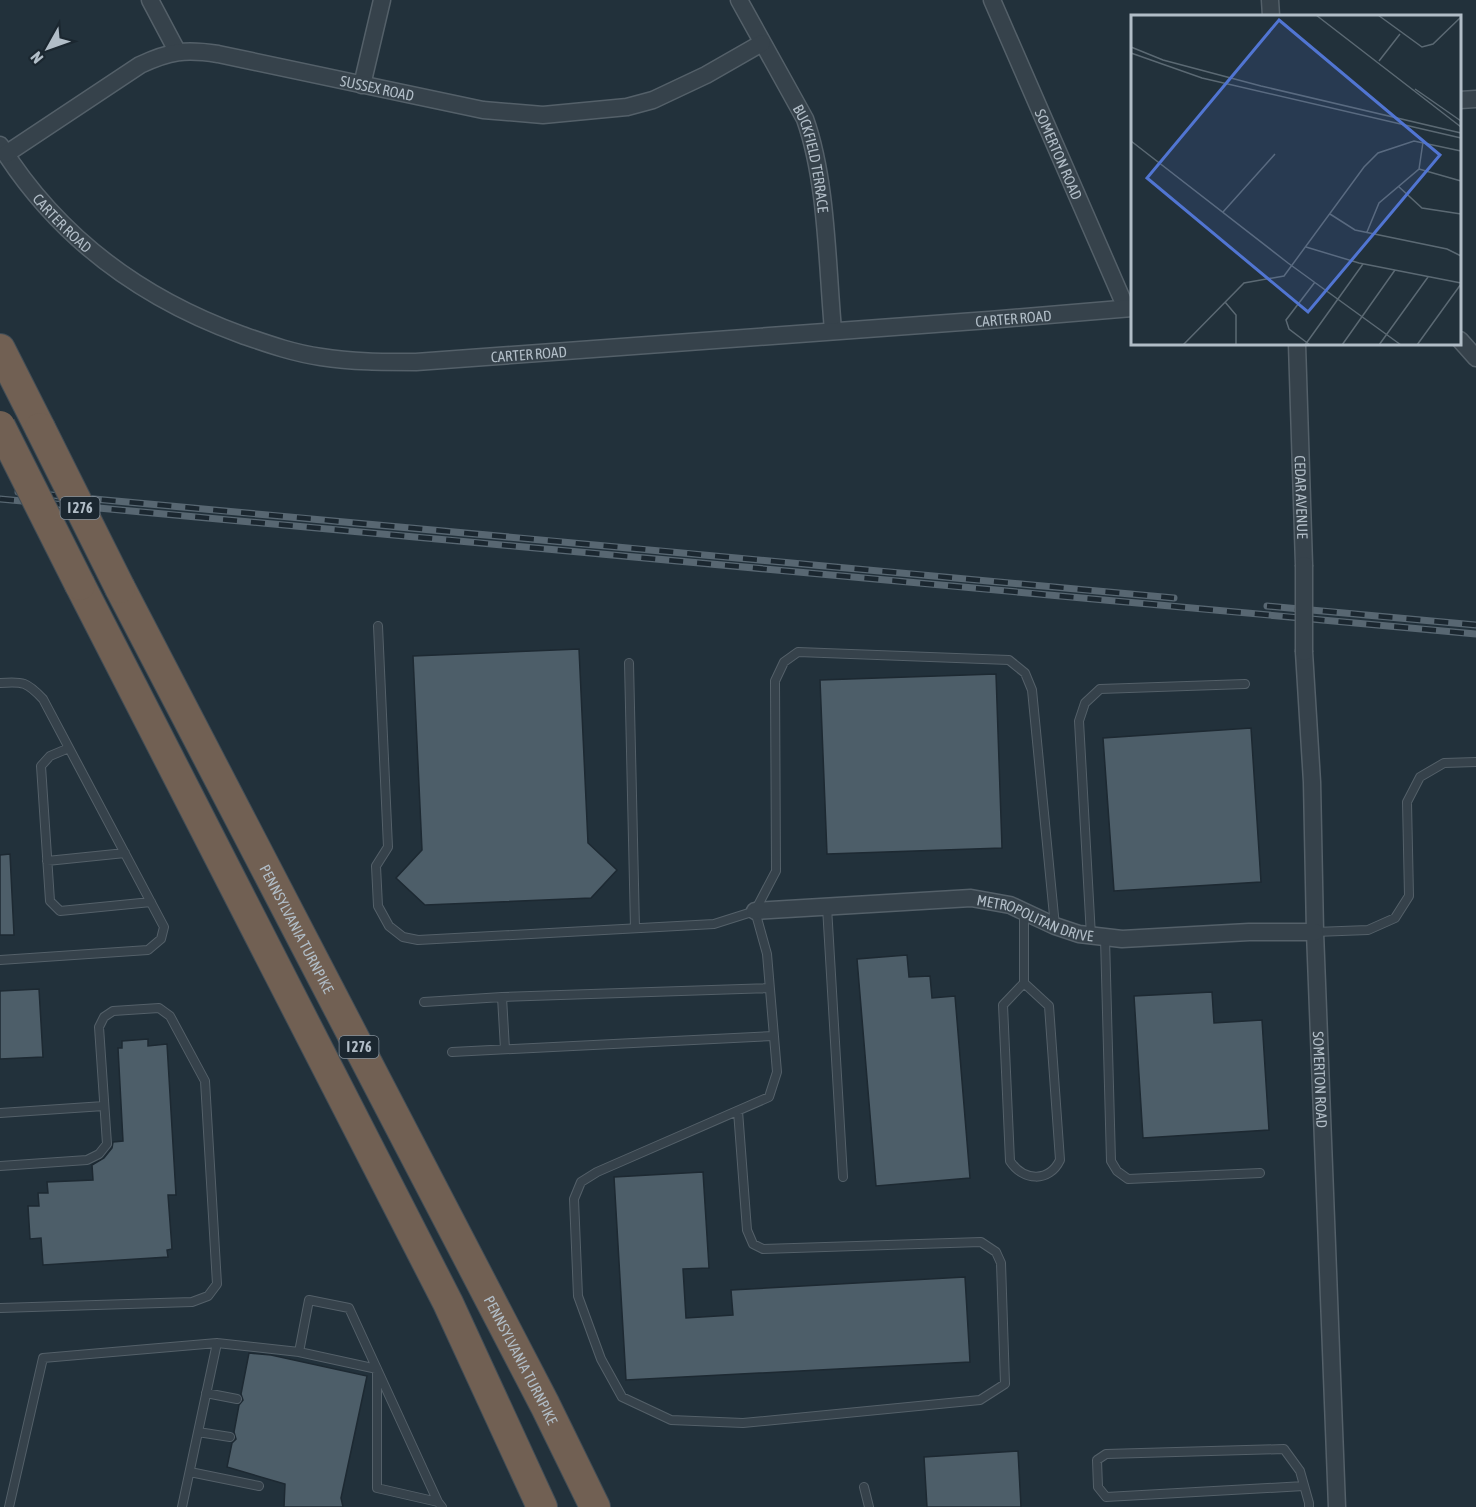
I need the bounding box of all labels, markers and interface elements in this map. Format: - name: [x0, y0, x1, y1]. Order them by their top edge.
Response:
- inset map: [1131, 15, 1461, 345]
- north arrow: [18, 18, 78, 78]
- text: N: [27, 48, 46, 67]
- street label: SUSSEX ROAD: [339, 72, 416, 104]
- street label: BUCKFIELD TERRACE: [790, 101, 832, 214]
- street label: SOMERTON ROAD: [1032, 106, 1086, 202]
- street label: CARTER ROAD: [30, 190, 95, 256]
- street label: CARTER ROAD: [975, 306, 1052, 329]
- street label: CARTER ROAD: [490, 342, 567, 365]
- street label: CEDAR AVENUE: [1292, 455, 1312, 539]
- road number: I 276: [60, 497, 100, 519]
- street label: PENNSYLVANIA TURNPIKE: [257, 861, 338, 996]
- street label: METROPOLITAN DRIVE: [976, 891, 1095, 944]
- street label: SOMERTON ROAD: [1310, 1031, 1331, 1128]
- road number: I 276: [340, 1036, 378, 1058]
- street label: PENNSYLVANIA TURNPIKE: [481, 1293, 562, 1428]

